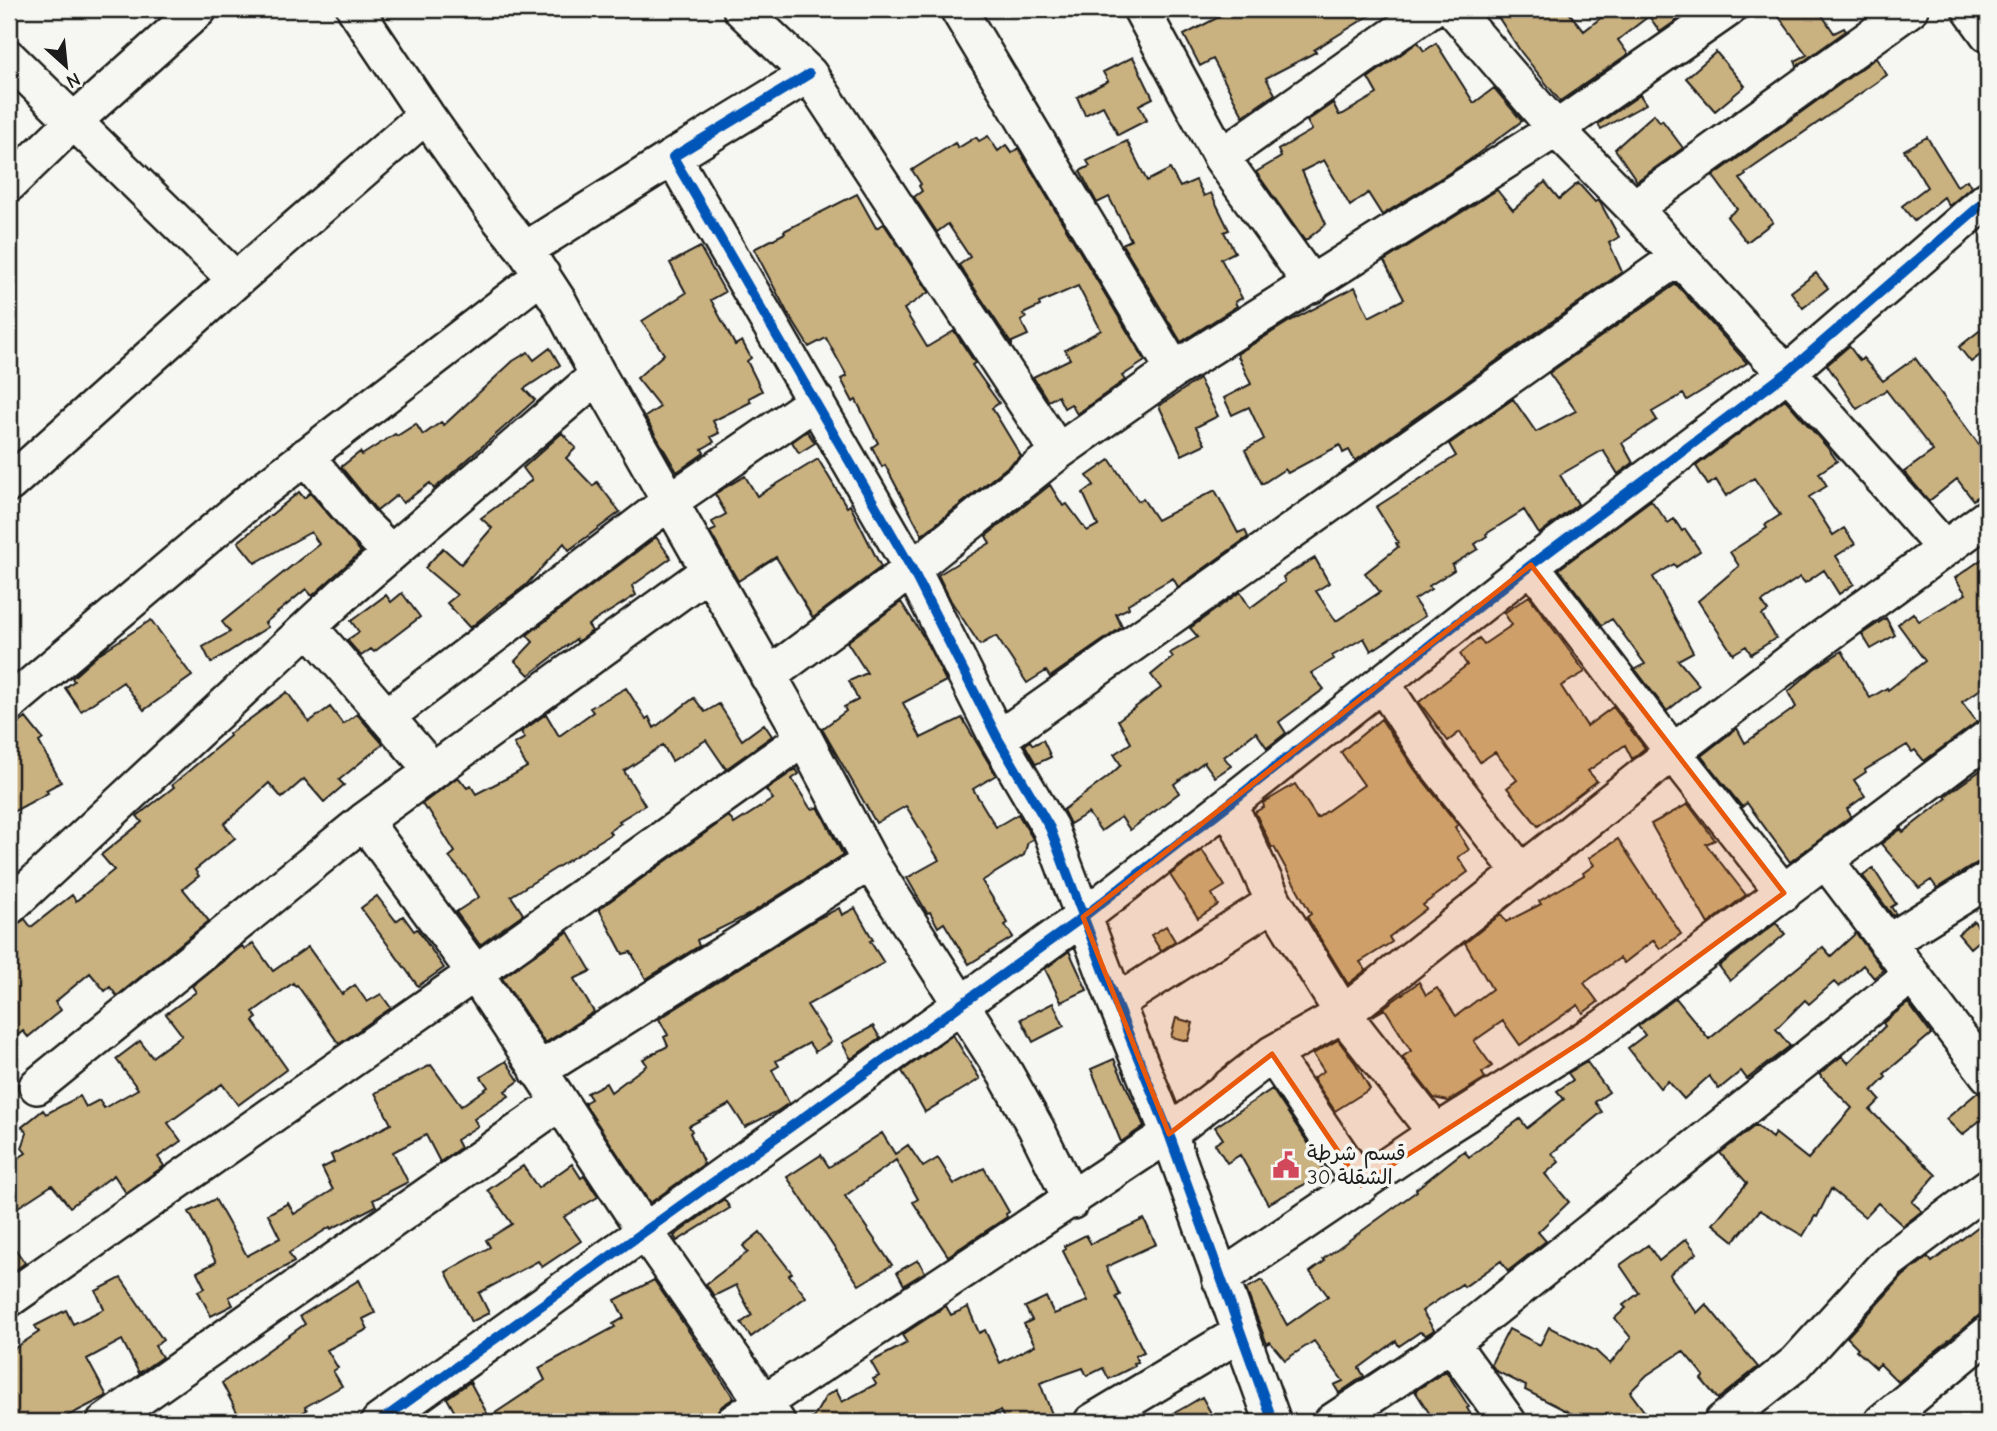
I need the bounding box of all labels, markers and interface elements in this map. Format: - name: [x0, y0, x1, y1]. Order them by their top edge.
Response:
- north arrow: [32, 32, 102, 102]
- text: N: [63, 68, 84, 93]
- place label: قسم شرطة الشقلة 30: [1307, 1141, 1406, 1189]
- public building icon: قسم شرطة الشقلة 30: [1271, 1150, 1301, 1180]

